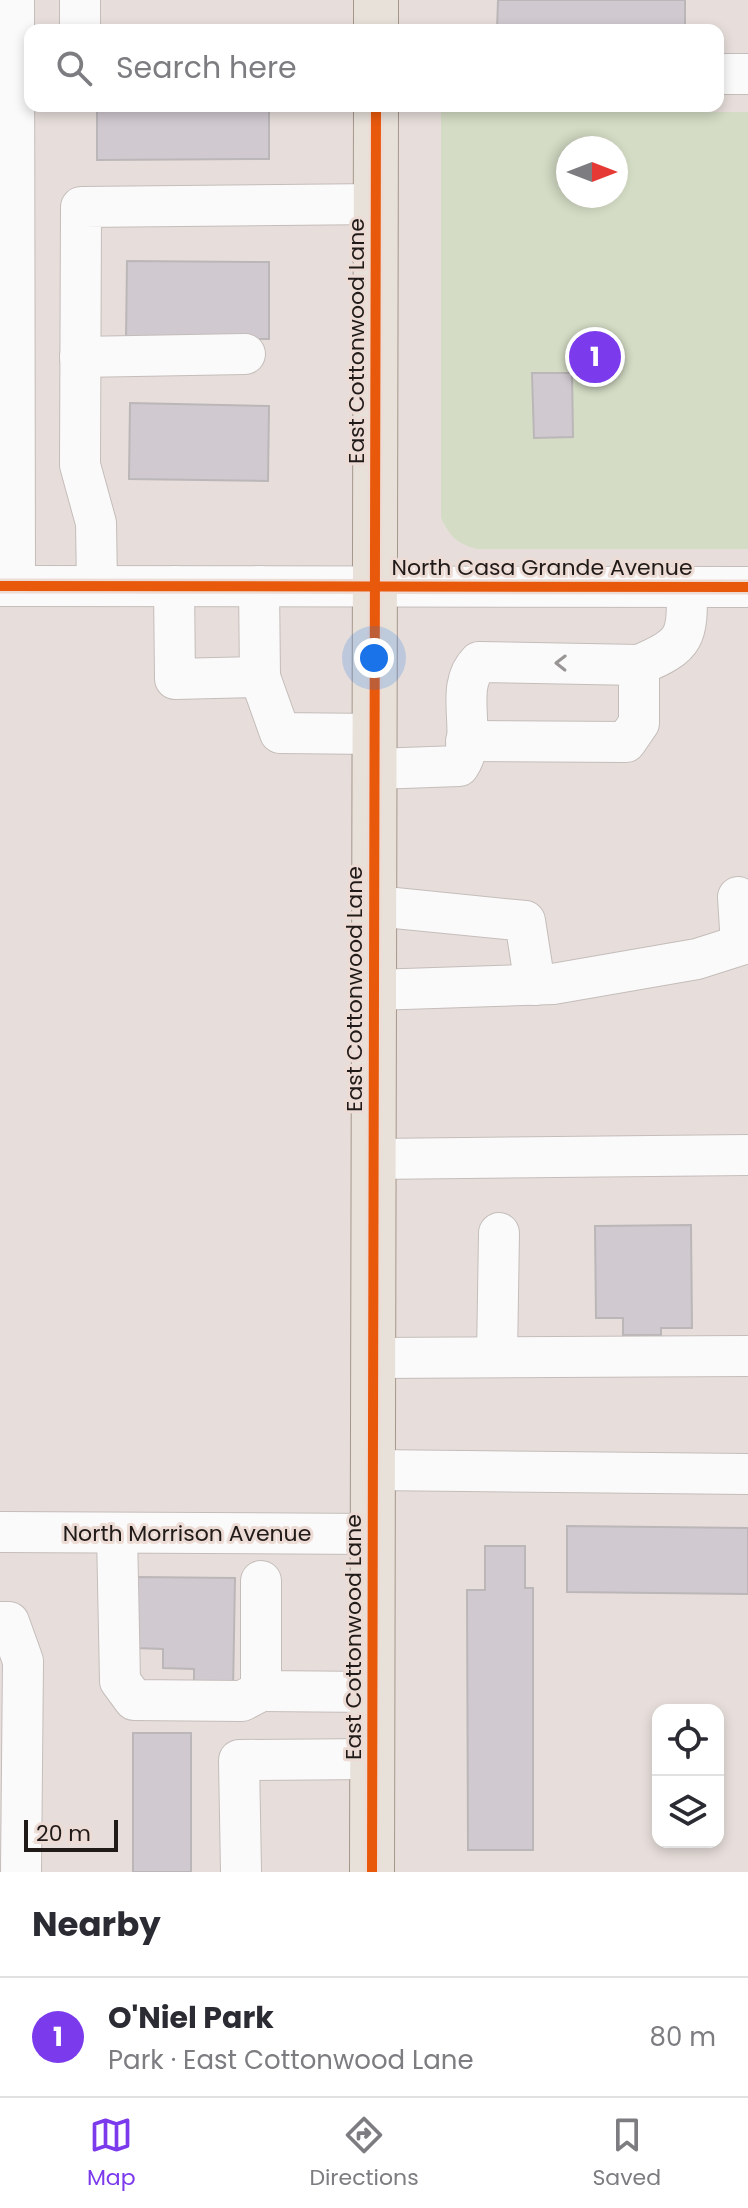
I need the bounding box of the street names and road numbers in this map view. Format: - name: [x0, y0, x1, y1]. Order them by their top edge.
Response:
- street label: East Cottonwood Lane: [341, 218, 372, 464]
- street label: North Casa Grande Avenue: [391, 552, 693, 583]
- street label: East Cottonwood Lane: [339, 866, 370, 1112]
- street label: East Cottonwood Lane: [338, 1514, 369, 1760]
- street label: North Morrison Avenue: [63, 1518, 311, 1549]

